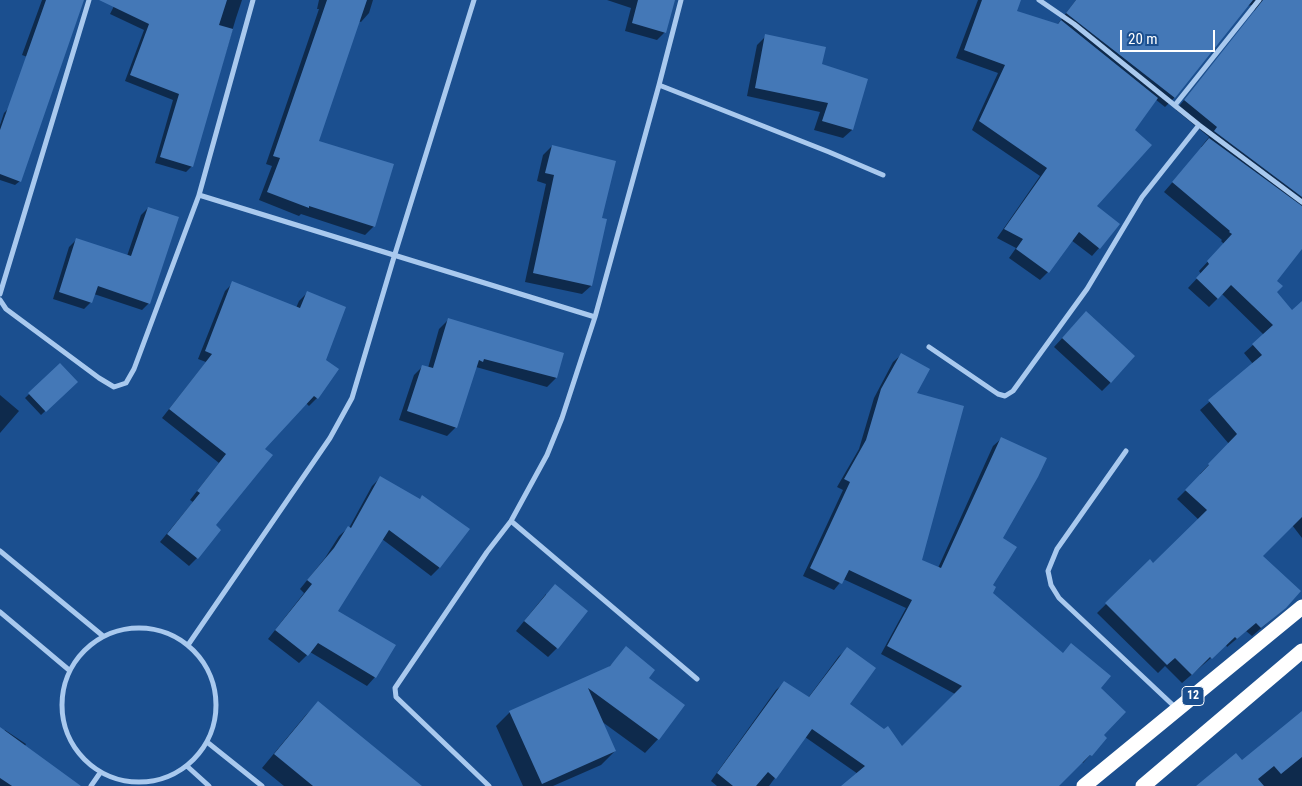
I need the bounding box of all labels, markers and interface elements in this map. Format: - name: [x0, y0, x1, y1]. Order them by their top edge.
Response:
- scale bar: [1122, 20, 1217, 52]
- text: 20 m: [1128, 30, 1158, 48]
- road number: 12: [1182, 686, 1204, 706]

